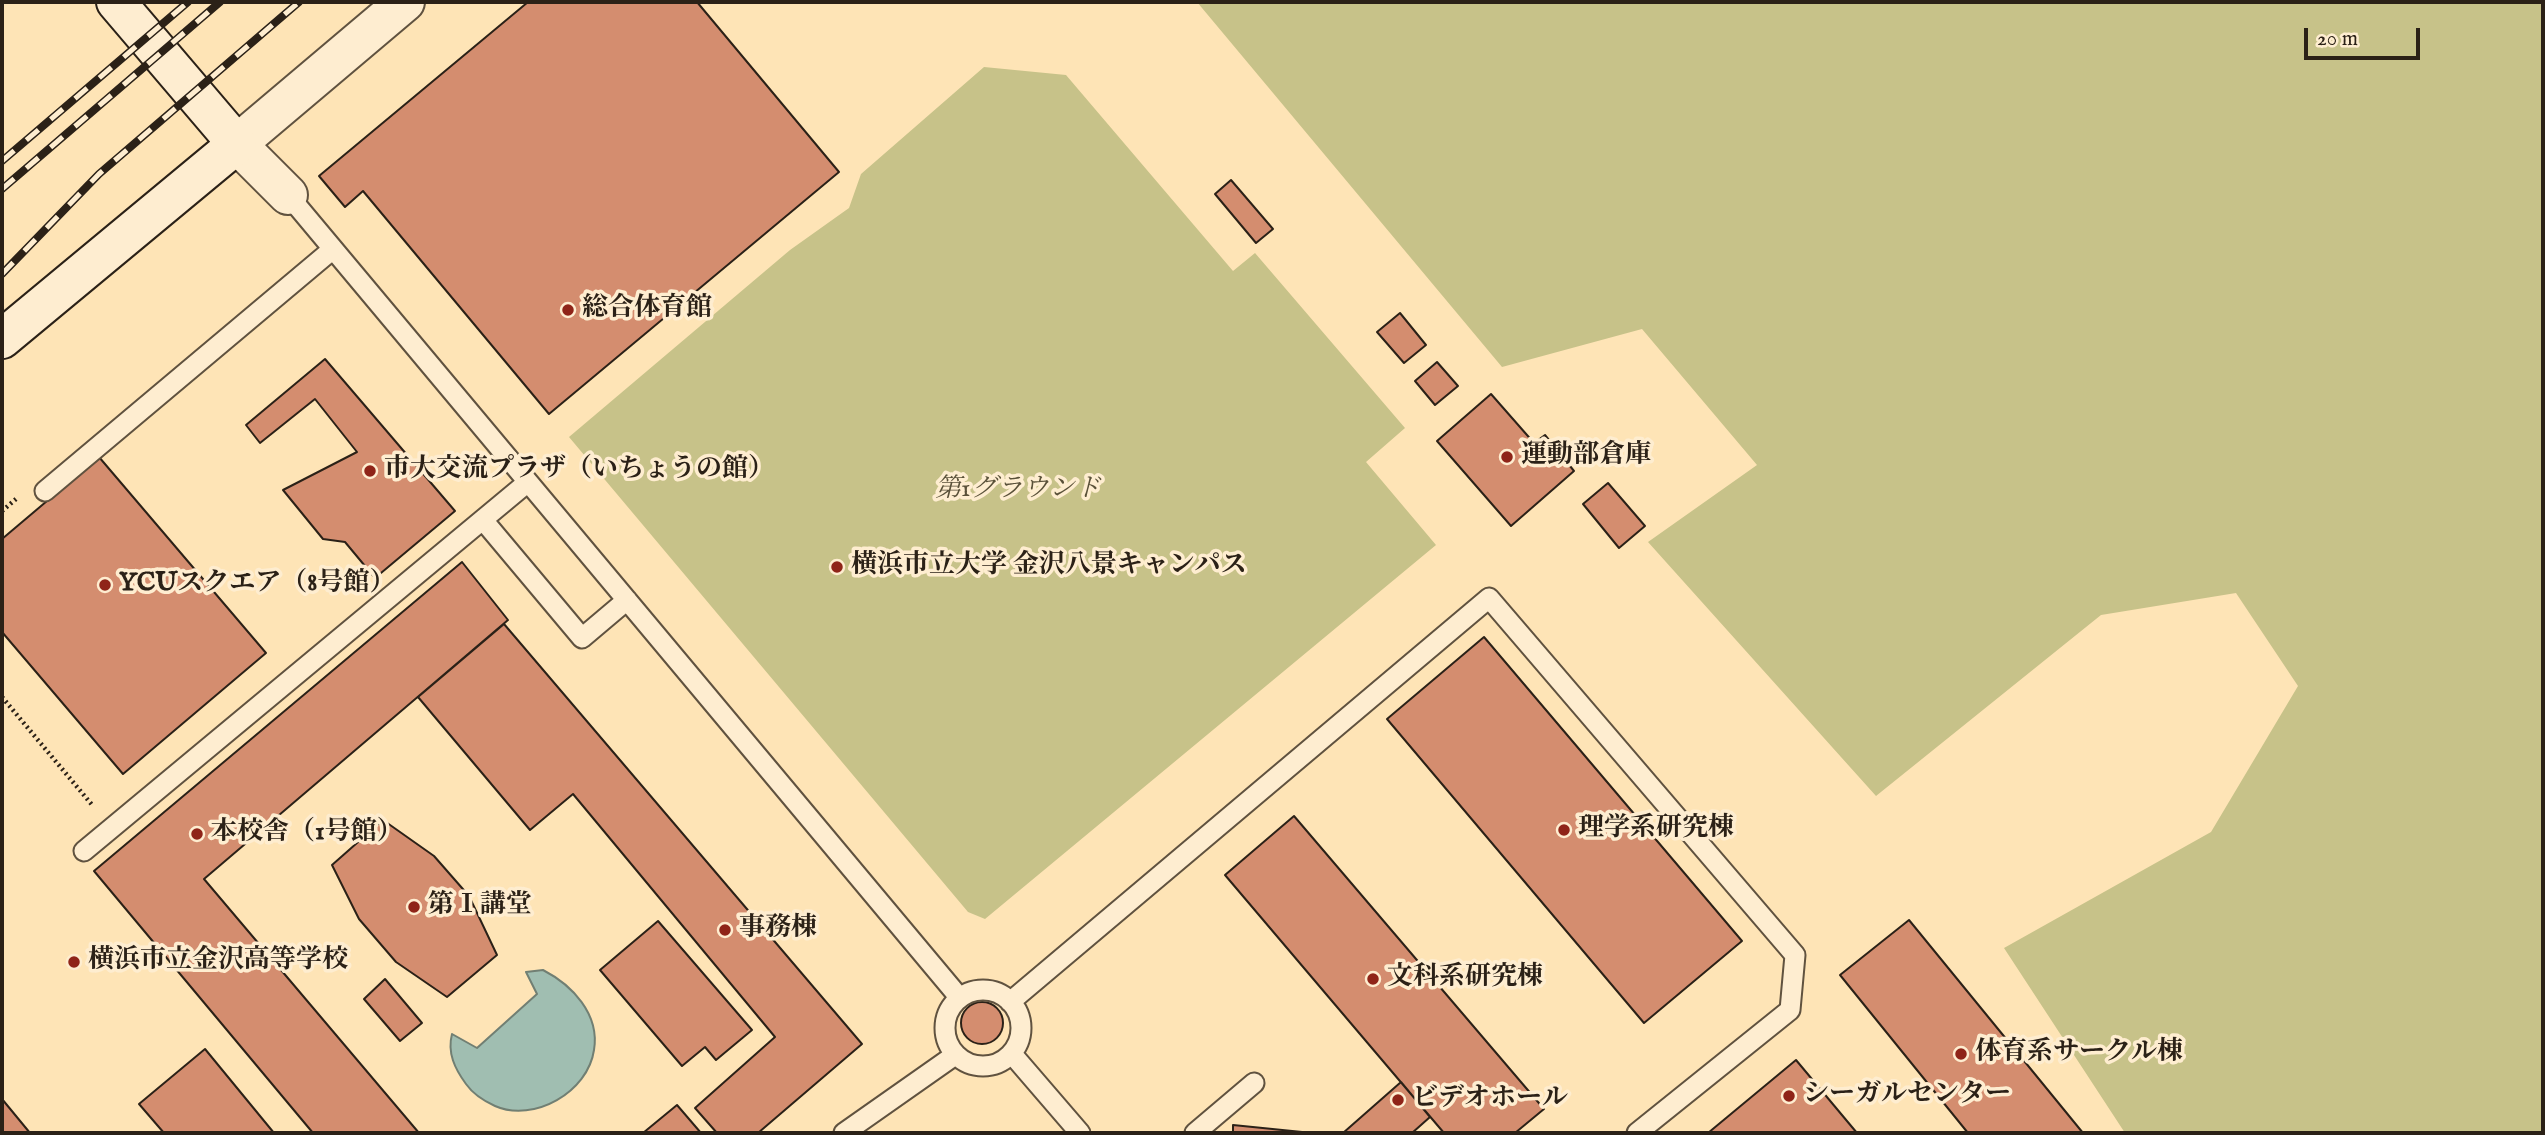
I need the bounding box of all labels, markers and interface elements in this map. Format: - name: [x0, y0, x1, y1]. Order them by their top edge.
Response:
- scale bar: [2307, 14, 2422, 58]
- text: 20 m: [2317, 26, 2358, 53]
- place label: 総合体育館: [582, 294, 712, 326]
- marker: 総合体育館: [560, 302, 576, 318]
- place label: 運動部倉庫: [1521, 441, 1651, 473]
- marker: 運動部倉庫: [1499, 449, 1515, 465]
- place label: 市大交流プラザ（いちょうの館）: [384, 455, 774, 487]
- marker: 市大交流プラザ（いちょうの館）: [362, 463, 378, 479]
- park label: 第1グラウンド: [935, 475, 1101, 507]
- place label: 横浜市立大学 金沢八景キャンパス: [851, 551, 1247, 583]
- marker: 横浜市立大学 金沢八景キャンパス: [829, 559, 845, 575]
- place label: YCUスクエア（8号館）: [119, 569, 395, 601]
- marker: YCUスクエア（8号館）: [97, 577, 113, 593]
- place label: 理学系研究棟: [1578, 814, 1734, 846]
- place label: 本校舎（1号館）: [211, 818, 403, 850]
- marker: 理学系研究棟: [1556, 822, 1572, 838]
- marker: 本校舎（1号館）: [189, 826, 205, 842]
- place label: 第Ⅰ講堂: [428, 891, 532, 923]
- marker: 第Ⅰ講堂: [406, 899, 422, 915]
- place label: 事務棟: [739, 914, 817, 946]
- marker: 事務棟: [717, 922, 733, 938]
- place label: 横浜市立金沢高等学校: [88, 946, 348, 978]
- marker: 横浜市立金沢高等学校: [66, 954, 82, 970]
- place label: 文科系研究棟: [1387, 963, 1543, 995]
- marker: 文科系研究棟: [1365, 971, 1381, 987]
- place label: 体育系サークル棟: [1975, 1038, 2183, 1070]
- marker: 体育系サークル棟: [1953, 1046, 1969, 1062]
- place label: シーガルセンター: [1803, 1080, 2011, 1112]
- place label: ビデオホール: [1412, 1084, 1568, 1116]
- marker: シーガルセンター: [1781, 1088, 1797, 1104]
- marker: ビデオホール: [1390, 1092, 1406, 1108]

